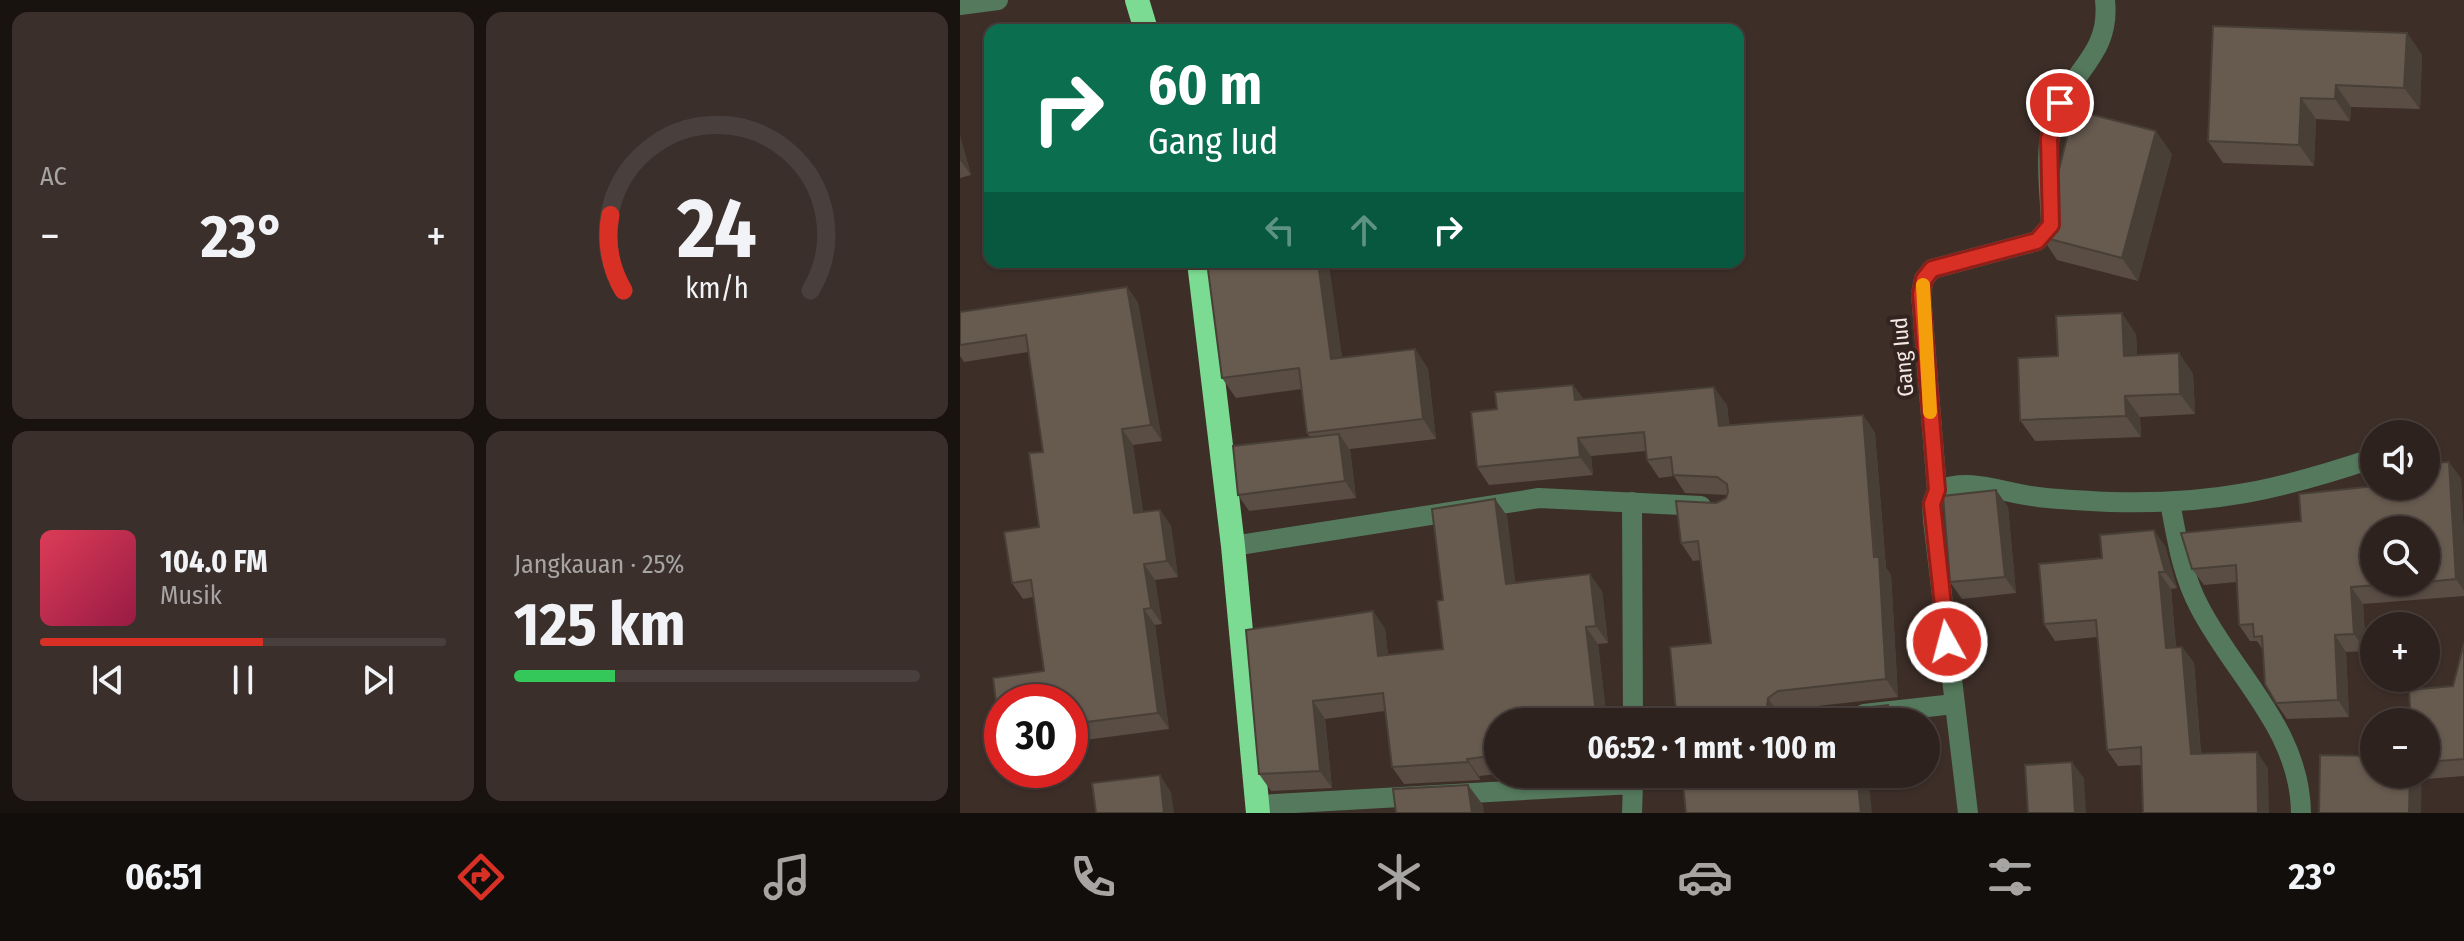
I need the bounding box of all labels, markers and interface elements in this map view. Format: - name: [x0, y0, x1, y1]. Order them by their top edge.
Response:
- text: 60 m: [1148, 52, 1262, 119]
- icon: right: [1016, 56, 1120, 160]
- pin: [2026, 69, 2094, 137]
- icon: arrive: [2038, 81, 2082, 125]
- text: Gang Iud: [1148, 120, 1278, 164]
- text: AC: [40, 161, 67, 192]
- text: 24: [676, 179, 757, 279]
- text: 23°: [201, 201, 285, 273]
- icon: left: [1258, 208, 1302, 252]
- icon: ahead: [1342, 208, 1386, 252]
- icon: right: [1426, 208, 1470, 252]
- text: −: [40, 210, 60, 263]
- text: +: [426, 210, 446, 263]
- text: km/h: [685, 271, 749, 306]
- street label: Gang Iud: [1886, 316, 1919, 398]
- map controls: [2360, 420, 2440, 788]
- button: sound: [2360, 420, 2440, 500]
- button: search: [2360, 516, 2440, 596]
- text: 104.0 FM: [160, 544, 268, 580]
- text: Jangkauan · 25%: [514, 549, 684, 580]
- text: Musik: [160, 580, 222, 611]
- text: 125 km: [514, 589, 685, 661]
- position arrow: [1905, 600, 1989, 684]
- button: +: [2360, 612, 2440, 692]
- icon: previous: [86, 658, 130, 702]
- icon: pause: [221, 658, 265, 702]
- icon: next: [356, 658, 400, 702]
- speed limit sign: 30: [984, 684, 1088, 788]
- button: −: [2360, 708, 2440, 788]
- text: 06:52 · 1 mnt · 100 m: [1588, 730, 1836, 766]
- icon: directions: [453, 849, 509, 905]
- icon: music: [759, 849, 815, 905]
- icon: phone: [1065, 849, 1121, 905]
- icon: climate: [1371, 849, 1427, 905]
- icon: car: [1677, 849, 1733, 905]
- icon: filters: [1982, 849, 2038, 905]
- text: 06:51: [125, 855, 203, 899]
- text: 23°: [2288, 855, 2339, 899]

